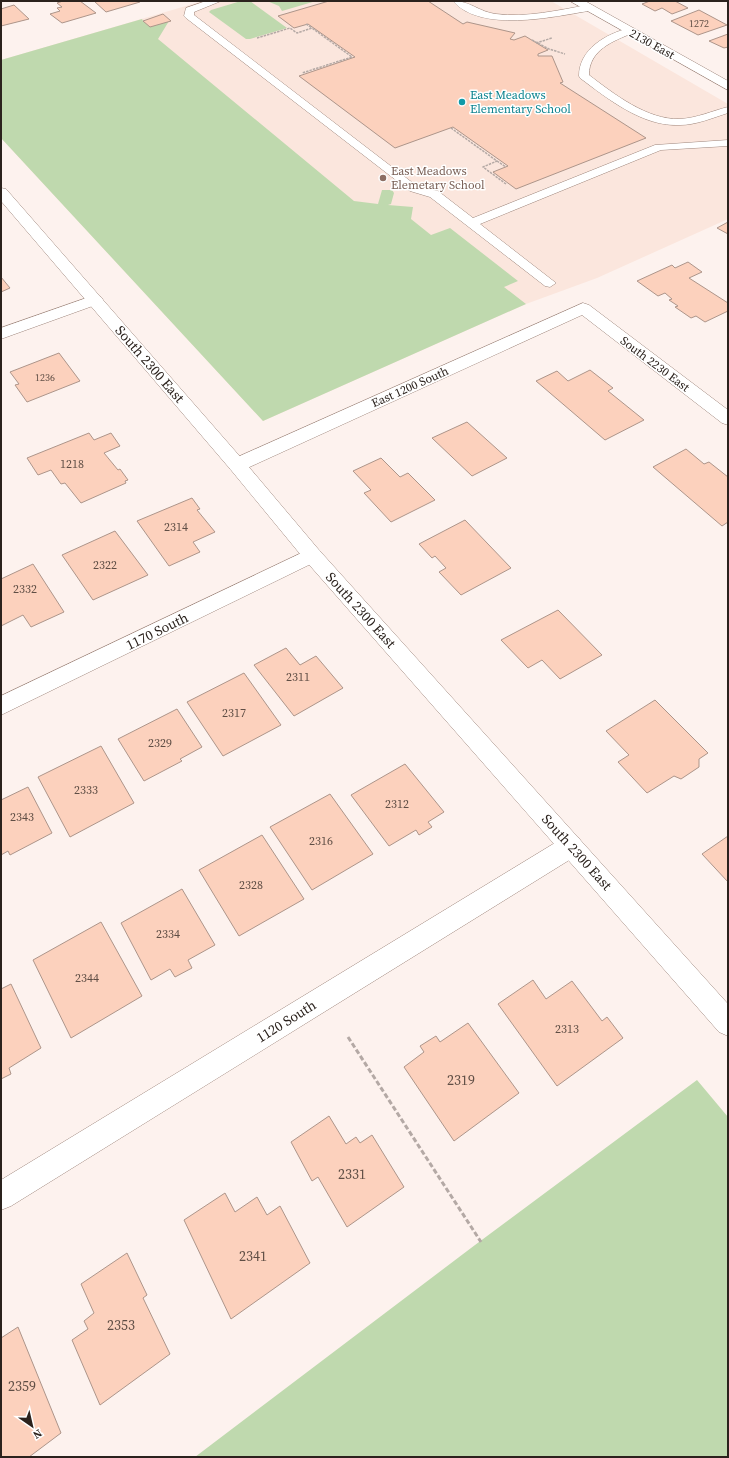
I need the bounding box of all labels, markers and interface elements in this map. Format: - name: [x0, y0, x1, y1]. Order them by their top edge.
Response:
- house number: 1272: [689, 17, 709, 30]
- street label: 2130 East: [627, 25, 678, 63]
- place label: East Meadows Elementary School: [470, 87, 571, 117]
- marker: East Meadows Elementary School: [457, 97, 467, 107]
- place label: East Meadows Elemetary School: [391, 163, 485, 193]
- marker: East Meadows Elemetary School: [378, 173, 388, 183]
- street label: South 2300 East: [111, 321, 190, 407]
- street label: South 2230 East: [617, 333, 693, 395]
- street label: East 1200 South: [369, 363, 451, 411]
- house number: 1236: [35, 371, 55, 384]
- house number: 1218: [60, 456, 84, 472]
- house number: 2314: [164, 519, 188, 535]
- house number: 2322: [93, 557, 117, 573]
- street label: South 2300 East: [321, 567, 401, 653]
- house number: 2332: [13, 581, 37, 597]
- street label: 1170 South: [122, 607, 192, 655]
- house number: 2311: [286, 669, 310, 685]
- house number: 2317: [222, 705, 246, 721]
- house number: 2329: [148, 735, 172, 751]
- house number: 2333: [74, 782, 98, 798]
- house number: 2312: [385, 796, 409, 812]
- house number: 2343: [10, 809, 34, 825]
- street label: South 2300 East: [537, 809, 617, 895]
- house number: 2316: [309, 833, 333, 849]
- house number: 2328: [239, 877, 263, 893]
- house number: 2334: [156, 926, 180, 942]
- house number: 2344: [75, 970, 99, 986]
- street label: 1120 South: [252, 995, 320, 1047]
- house number: 2313: [555, 1021, 579, 1037]
- house number: 2319: [447, 1070, 475, 1090]
- house number: 2331: [338, 1164, 366, 1184]
- house number: 2341: [239, 1246, 267, 1266]
- house number: 2353: [107, 1315, 135, 1335]
- house number: 2359: [8, 1376, 36, 1396]
- north arrow: [12, 1406, 52, 1446]
- text: N: [30, 1425, 45, 1442]

